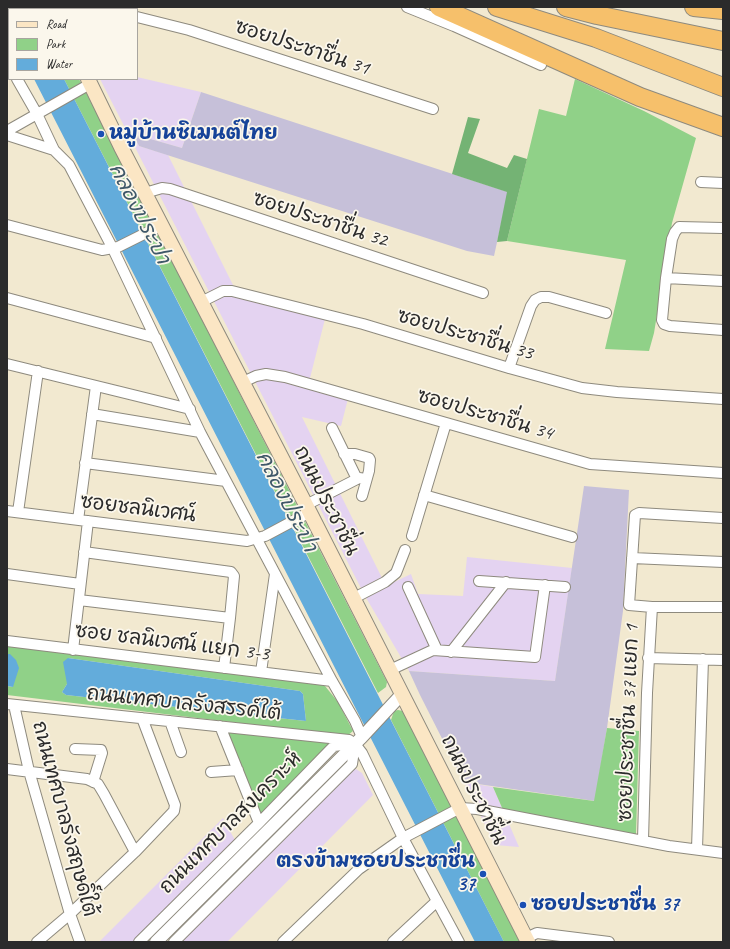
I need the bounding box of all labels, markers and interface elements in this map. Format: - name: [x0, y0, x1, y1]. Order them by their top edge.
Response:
- legend: [8, 8, 138, 80]
- street label: ซอยประชาชื่น 31: [232, 15, 372, 81]
- text: Road: [46, 16, 66, 32]
- text: Park: [46, 36, 65, 52]
- text: Water: [46, 56, 72, 72]
- place label: หมู่บ้านซิเมนต์ไทย: [109, 122, 278, 146]
- marker: หมู่บ้านซิเมนต์ไทย: [96, 129, 106, 139]
- water label: คลองประปา: [103, 160, 175, 268]
- street label: ซอยประชาชื่น 32: [250, 187, 390, 253]
- street label: ซอยประชาชื่น 33: [394, 304, 536, 366]
- street label: ซอยประชาชื่น 34: [414, 384, 556, 446]
- street label: ถนนประชาชื่น: [288, 442, 364, 560]
- water label: คลองประปา: [250, 448, 322, 556]
- street label: ซอยชลนิเวศน์: [79, 490, 197, 528]
- street label: ซอย ชลนิเวศน์ แยก 3-3: [73, 619, 271, 667]
- street label: ซอยประชาชื่น 37 แยก 1: [614, 624, 644, 822]
- street label: ถนนเทศบาลรังสรรค์ใต้: [86, 682, 282, 726]
- street label: ถนนเทศบาลรังสฤษดิ์ใต้: [26, 719, 102, 919]
- street label: ถนนประชาชื่น: [435, 731, 511, 849]
- street label: ถนนเทศบาลสงเคราะห์: [155, 747, 307, 899]
- place label: ตรงข้ามซอยประชาชื่น 37: [276, 850, 475, 897]
- marker: ตรงข้ามซอยประชาชื่น 37: [478, 869, 488, 879]
- place label: ซอยประชาชื่น 37: [531, 893, 679, 917]
- marker: ซอยประชาชื่น 37: [518, 900, 528, 910]

